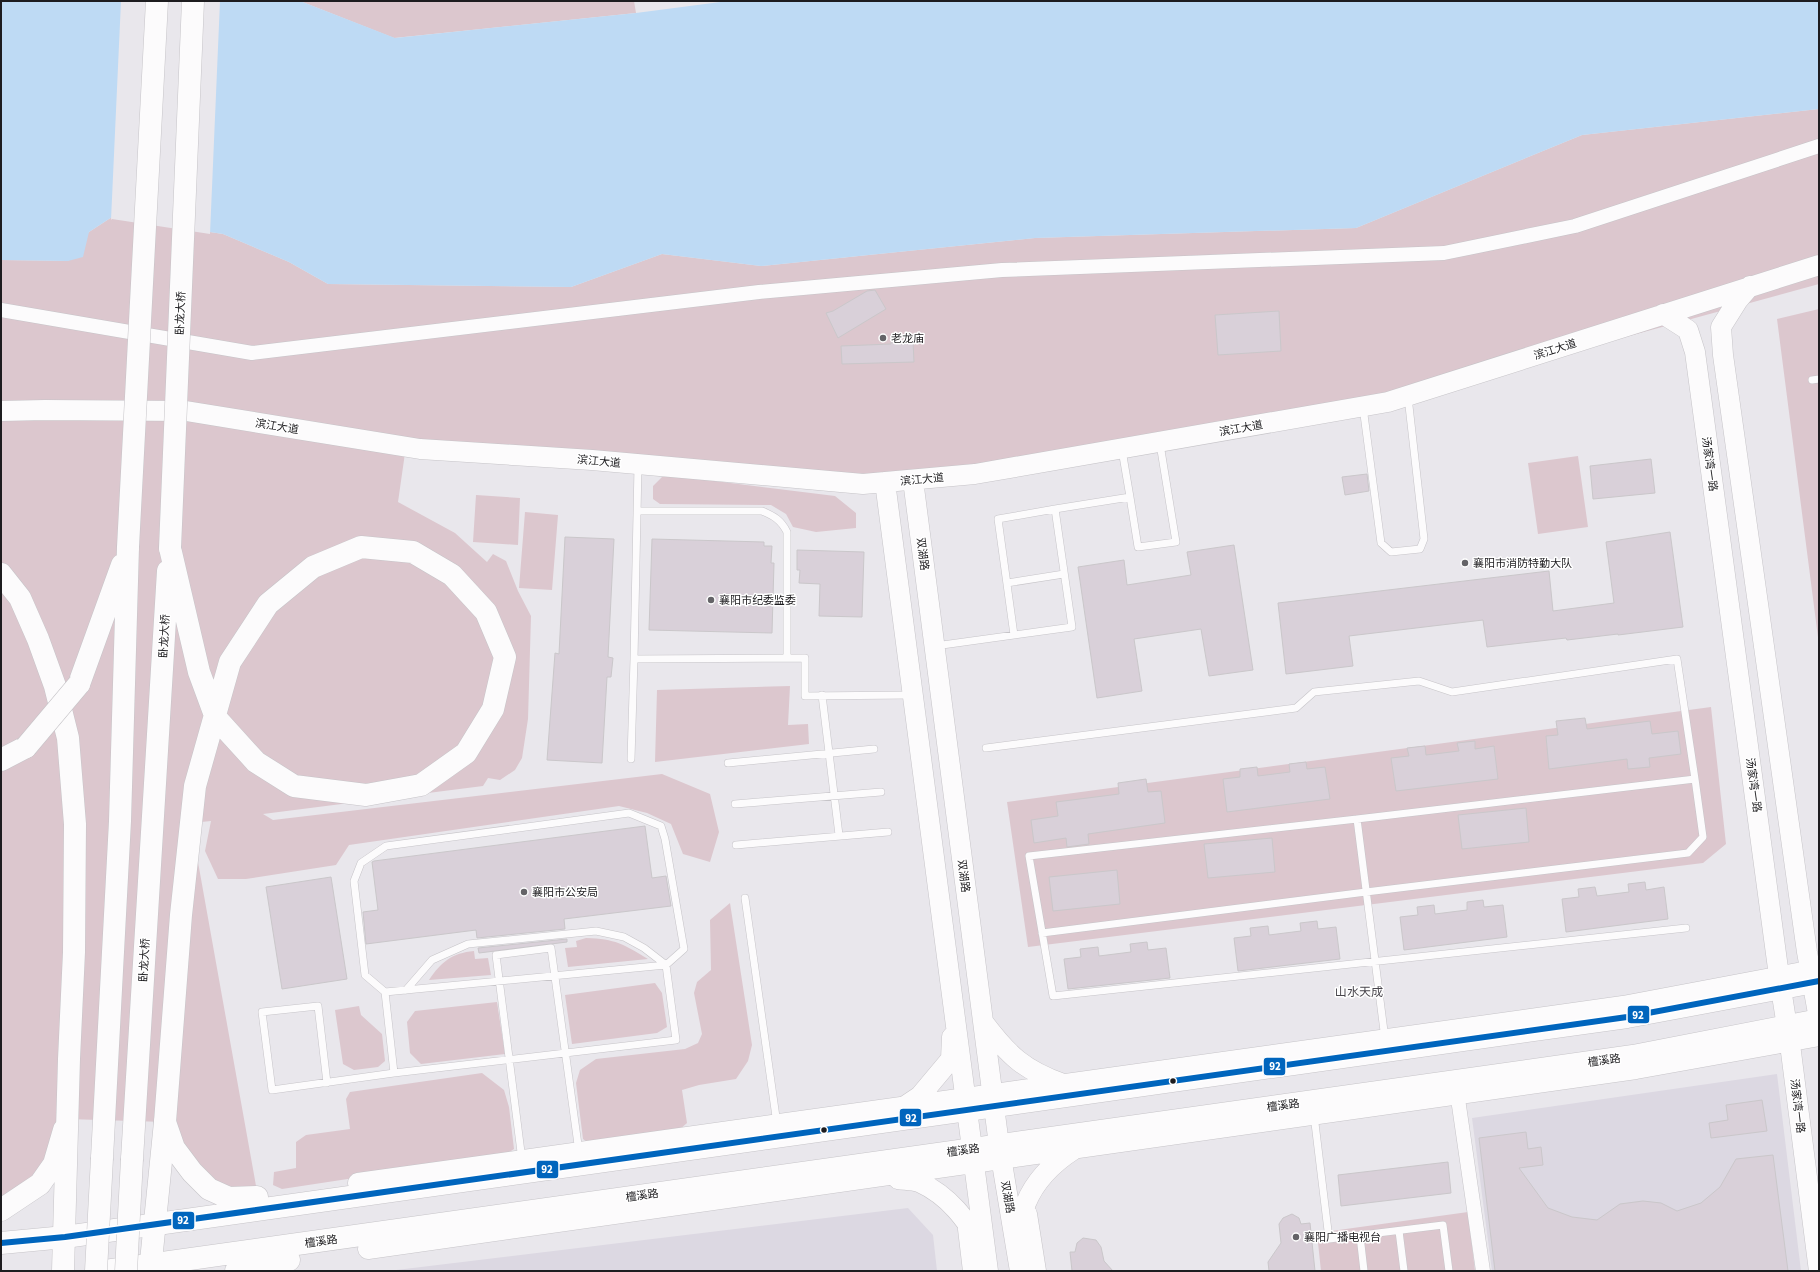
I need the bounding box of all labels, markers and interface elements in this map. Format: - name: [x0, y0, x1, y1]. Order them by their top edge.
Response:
- street label: 卧龙大桥: [172, 291, 189, 335]
- place label: 老龙庙: [891, 331, 924, 346]
- marker: 老龙庙: [878, 333, 888, 343]
- street label: 滨江大道: [1532, 336, 1578, 363]
- street label: 滨江大道: [254, 416, 300, 437]
- street label: 滨江大道: [1218, 417, 1264, 440]
- street label: 汤家湾一路: [1698, 436, 1721, 492]
- street label: 滨江大道: [576, 452, 622, 471]
- street label: 滨江大道: [899, 470, 945, 489]
- street label: 双湖路: [913, 537, 932, 571]
- place label: 襄阳市消防特勤大队: [1473, 556, 1572, 571]
- marker: 襄阳市消防特勤大队: [1460, 558, 1470, 568]
- place label: 襄阳市纪委监委: [719, 593, 796, 608]
- marker: 襄阳市纪委监委: [706, 595, 716, 605]
- street label: 卧龙大桥: [156, 614, 173, 658]
- street label: 汤家湾一路: [1742, 757, 1765, 813]
- street label: 双湖路: [954, 859, 973, 893]
- place label: 襄阳市公安局: [532, 885, 598, 900]
- marker: 襄阳市公安局: [519, 887, 529, 897]
- street label: 卧龙大桥: [136, 938, 153, 982]
- district label: 山水天成: [1335, 984, 1383, 1001]
- line badge: 92: [1627, 1005, 1650, 1024]
- text: 92: [1632, 1008, 1644, 1023]
- street label: 檀溪路: [1587, 1051, 1621, 1070]
- line badge: 92: [1263, 1057, 1286, 1076]
- text: 92: [1269, 1059, 1281, 1074]
- unlabelled marker: [1168, 1076, 1178, 1086]
- street label: 汤家湾一路: [1787, 1078, 1808, 1134]
- street label: 檀溪路: [1266, 1096, 1300, 1115]
- line badge: 92: [899, 1108, 922, 1127]
- text: 92: [905, 1111, 917, 1126]
- unlabelled marker: [819, 1125, 829, 1135]
- street label: 檀溪路: [946, 1141, 980, 1160]
- line badge: 92: [536, 1160, 559, 1179]
- text: 92: [541, 1162, 553, 1177]
- street label: 双湖路: [997, 1180, 1018, 1215]
- street label: 檀溪路: [625, 1186, 659, 1205]
- line badge: 92: [172, 1211, 195, 1230]
- text: 92: [177, 1213, 189, 1228]
- place label: 襄阳广播电视台: [1304, 1230, 1381, 1245]
- street label: 檀溪路: [304, 1232, 338, 1251]
- marker: 襄阳广播电视台: [1291, 1232, 1301, 1242]

